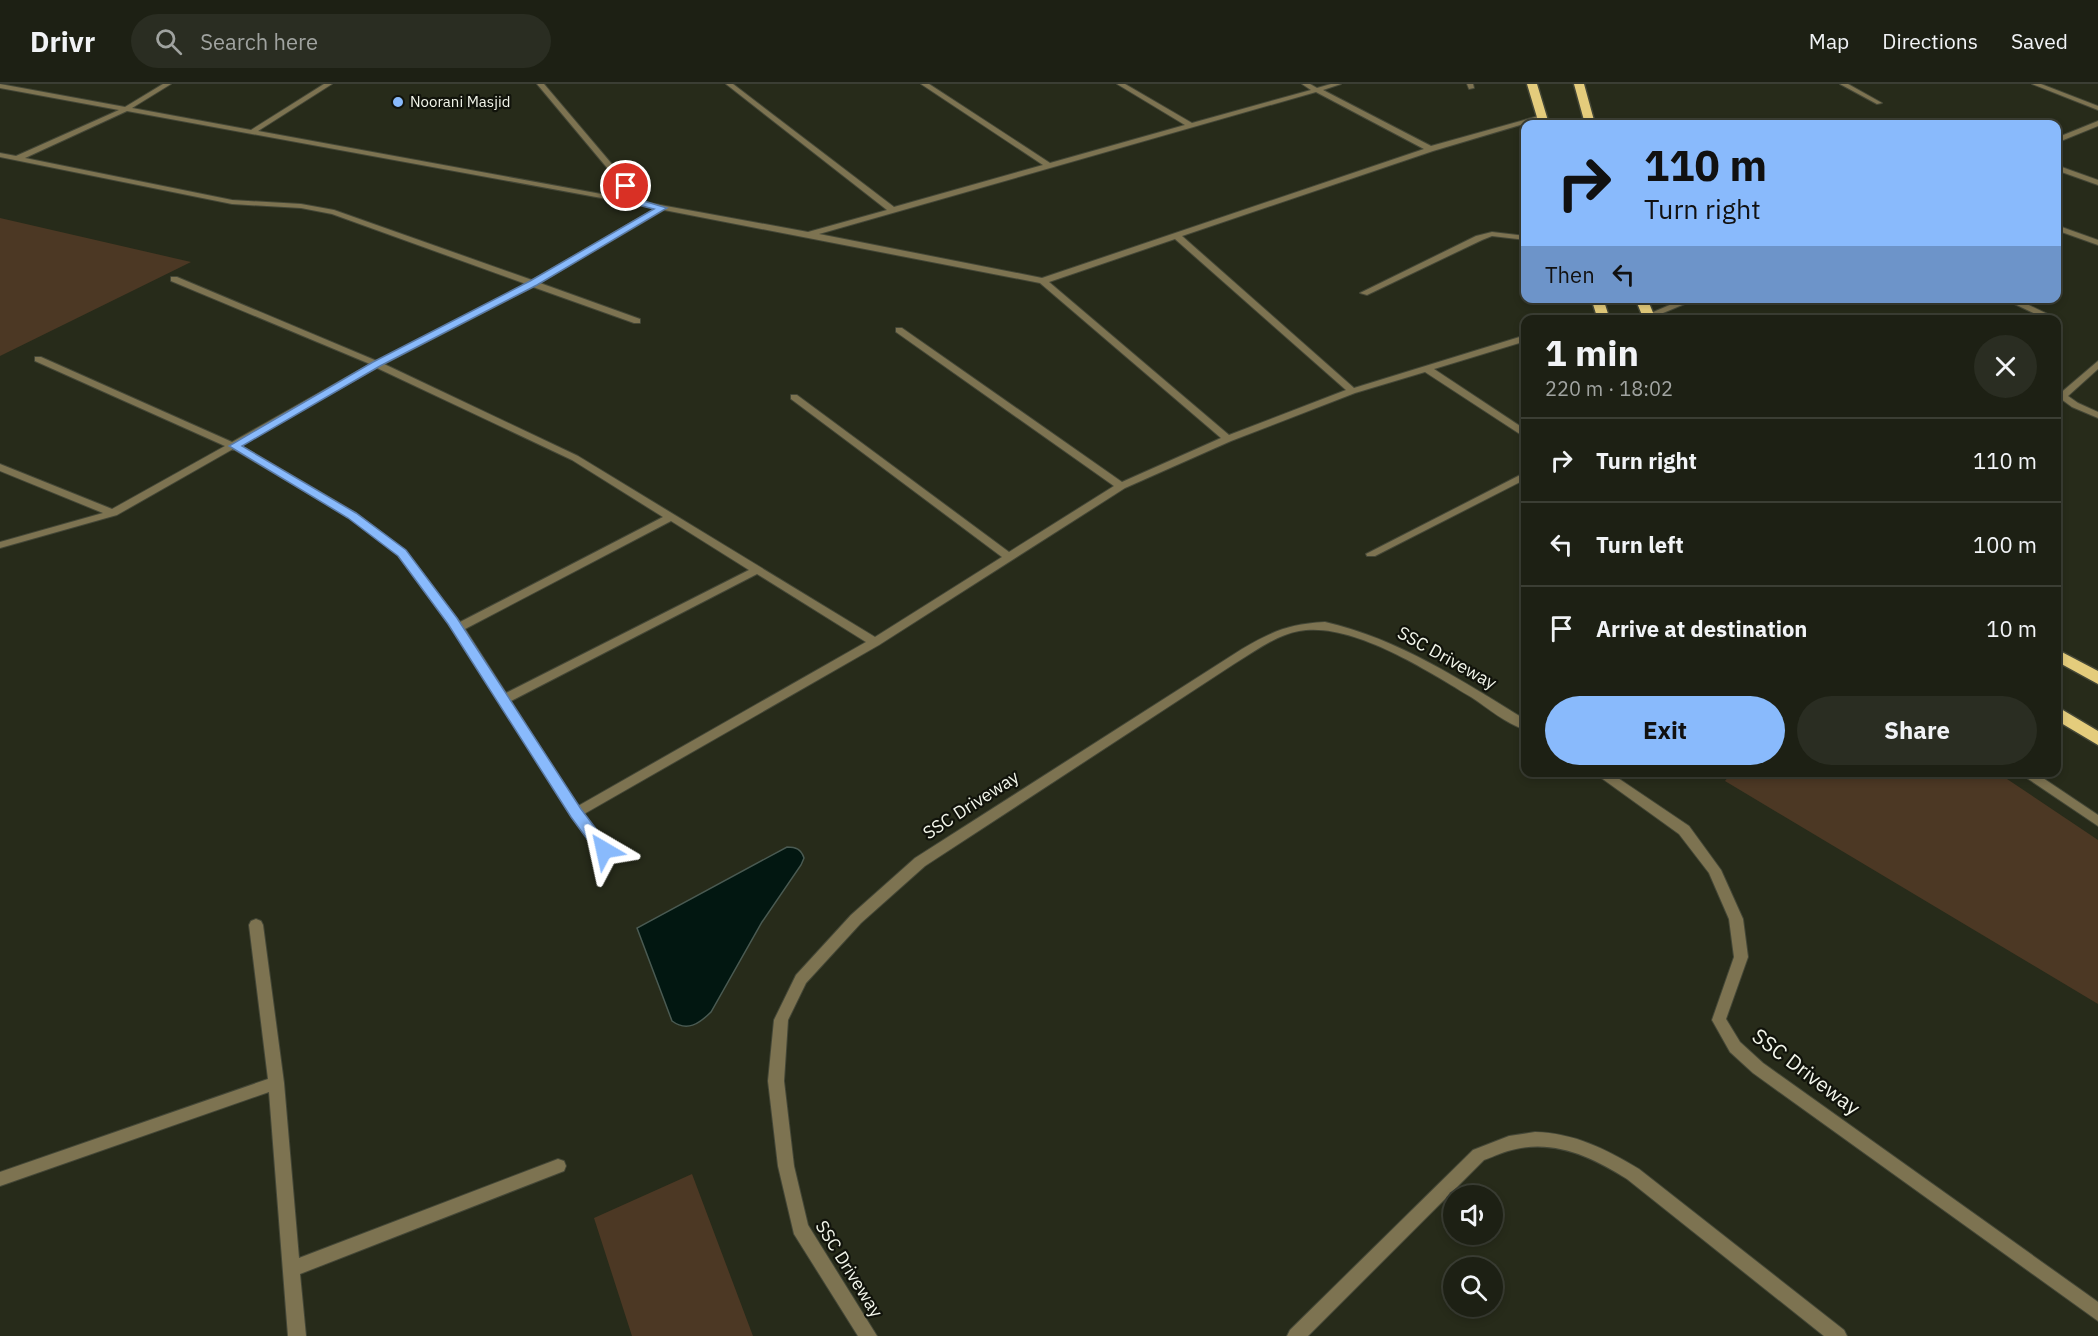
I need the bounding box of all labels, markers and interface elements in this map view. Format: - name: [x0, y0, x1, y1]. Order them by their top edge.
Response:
- search box: [131, 14, 551, 68]
- text: Drivr: [30, 23, 95, 60]
- icon: search: [152, 25, 185, 58]
- text: Search here: [200, 27, 318, 56]
- text: Map: [1809, 27, 1849, 55]
- text: Directions: [1882, 27, 1978, 55]
- text: Saved: [2011, 27, 2068, 55]
- place label: Noorani Masjid: [410, 92, 510, 111]
- marker: Noorani Masjid: [391, 95, 405, 109]
- text: 110 m: [1644, 138, 1767, 193]
- icon: right: [1545, 144, 1623, 222]
- pin: [600, 160, 651, 211]
- icon: arrive: [609, 169, 642, 202]
- text: Turn right: [1644, 191, 1761, 226]
- icon: left: [1607, 258, 1640, 291]
- text: Then: [1545, 260, 1595, 289]
- text: 1 min: [1545, 329, 1639, 376]
- button: close: [1974, 335, 2037, 398]
- text: 220 m · 18:02: [1545, 375, 1673, 402]
- icon: right: [1545, 444, 1578, 477]
- text: Turn right: [1596, 446, 1697, 475]
- text: 110 m: [1973, 446, 2037, 475]
- icon: left: [1545, 528, 1578, 561]
- text: Turn left: [1596, 530, 1684, 559]
- text: 100 m: [1973, 530, 2037, 559]
- icon: arrive: [1545, 612, 1578, 645]
- text: Arrive at destination: [1596, 614, 1807, 643]
- text: 10 m: [1986, 614, 2037, 643]
- street label: SSC Driveway: [1394, 621, 1501, 694]
- button: Exit: [1545, 696, 1785, 765]
- button: Share: [1797, 696, 2037, 765]
- street label: SSC Driveway: [918, 765, 1023, 844]
- position arrow: [572, 818, 636, 882]
- street label: SSC Driveway: [1747, 1021, 1867, 1121]
- map controls: [1443, 1185, 1503, 1317]
- button: sound: [1443, 1185, 1503, 1245]
- street label: SSC Driveway: [811, 1216, 888, 1321]
- button: search: [1443, 1257, 1503, 1317]

